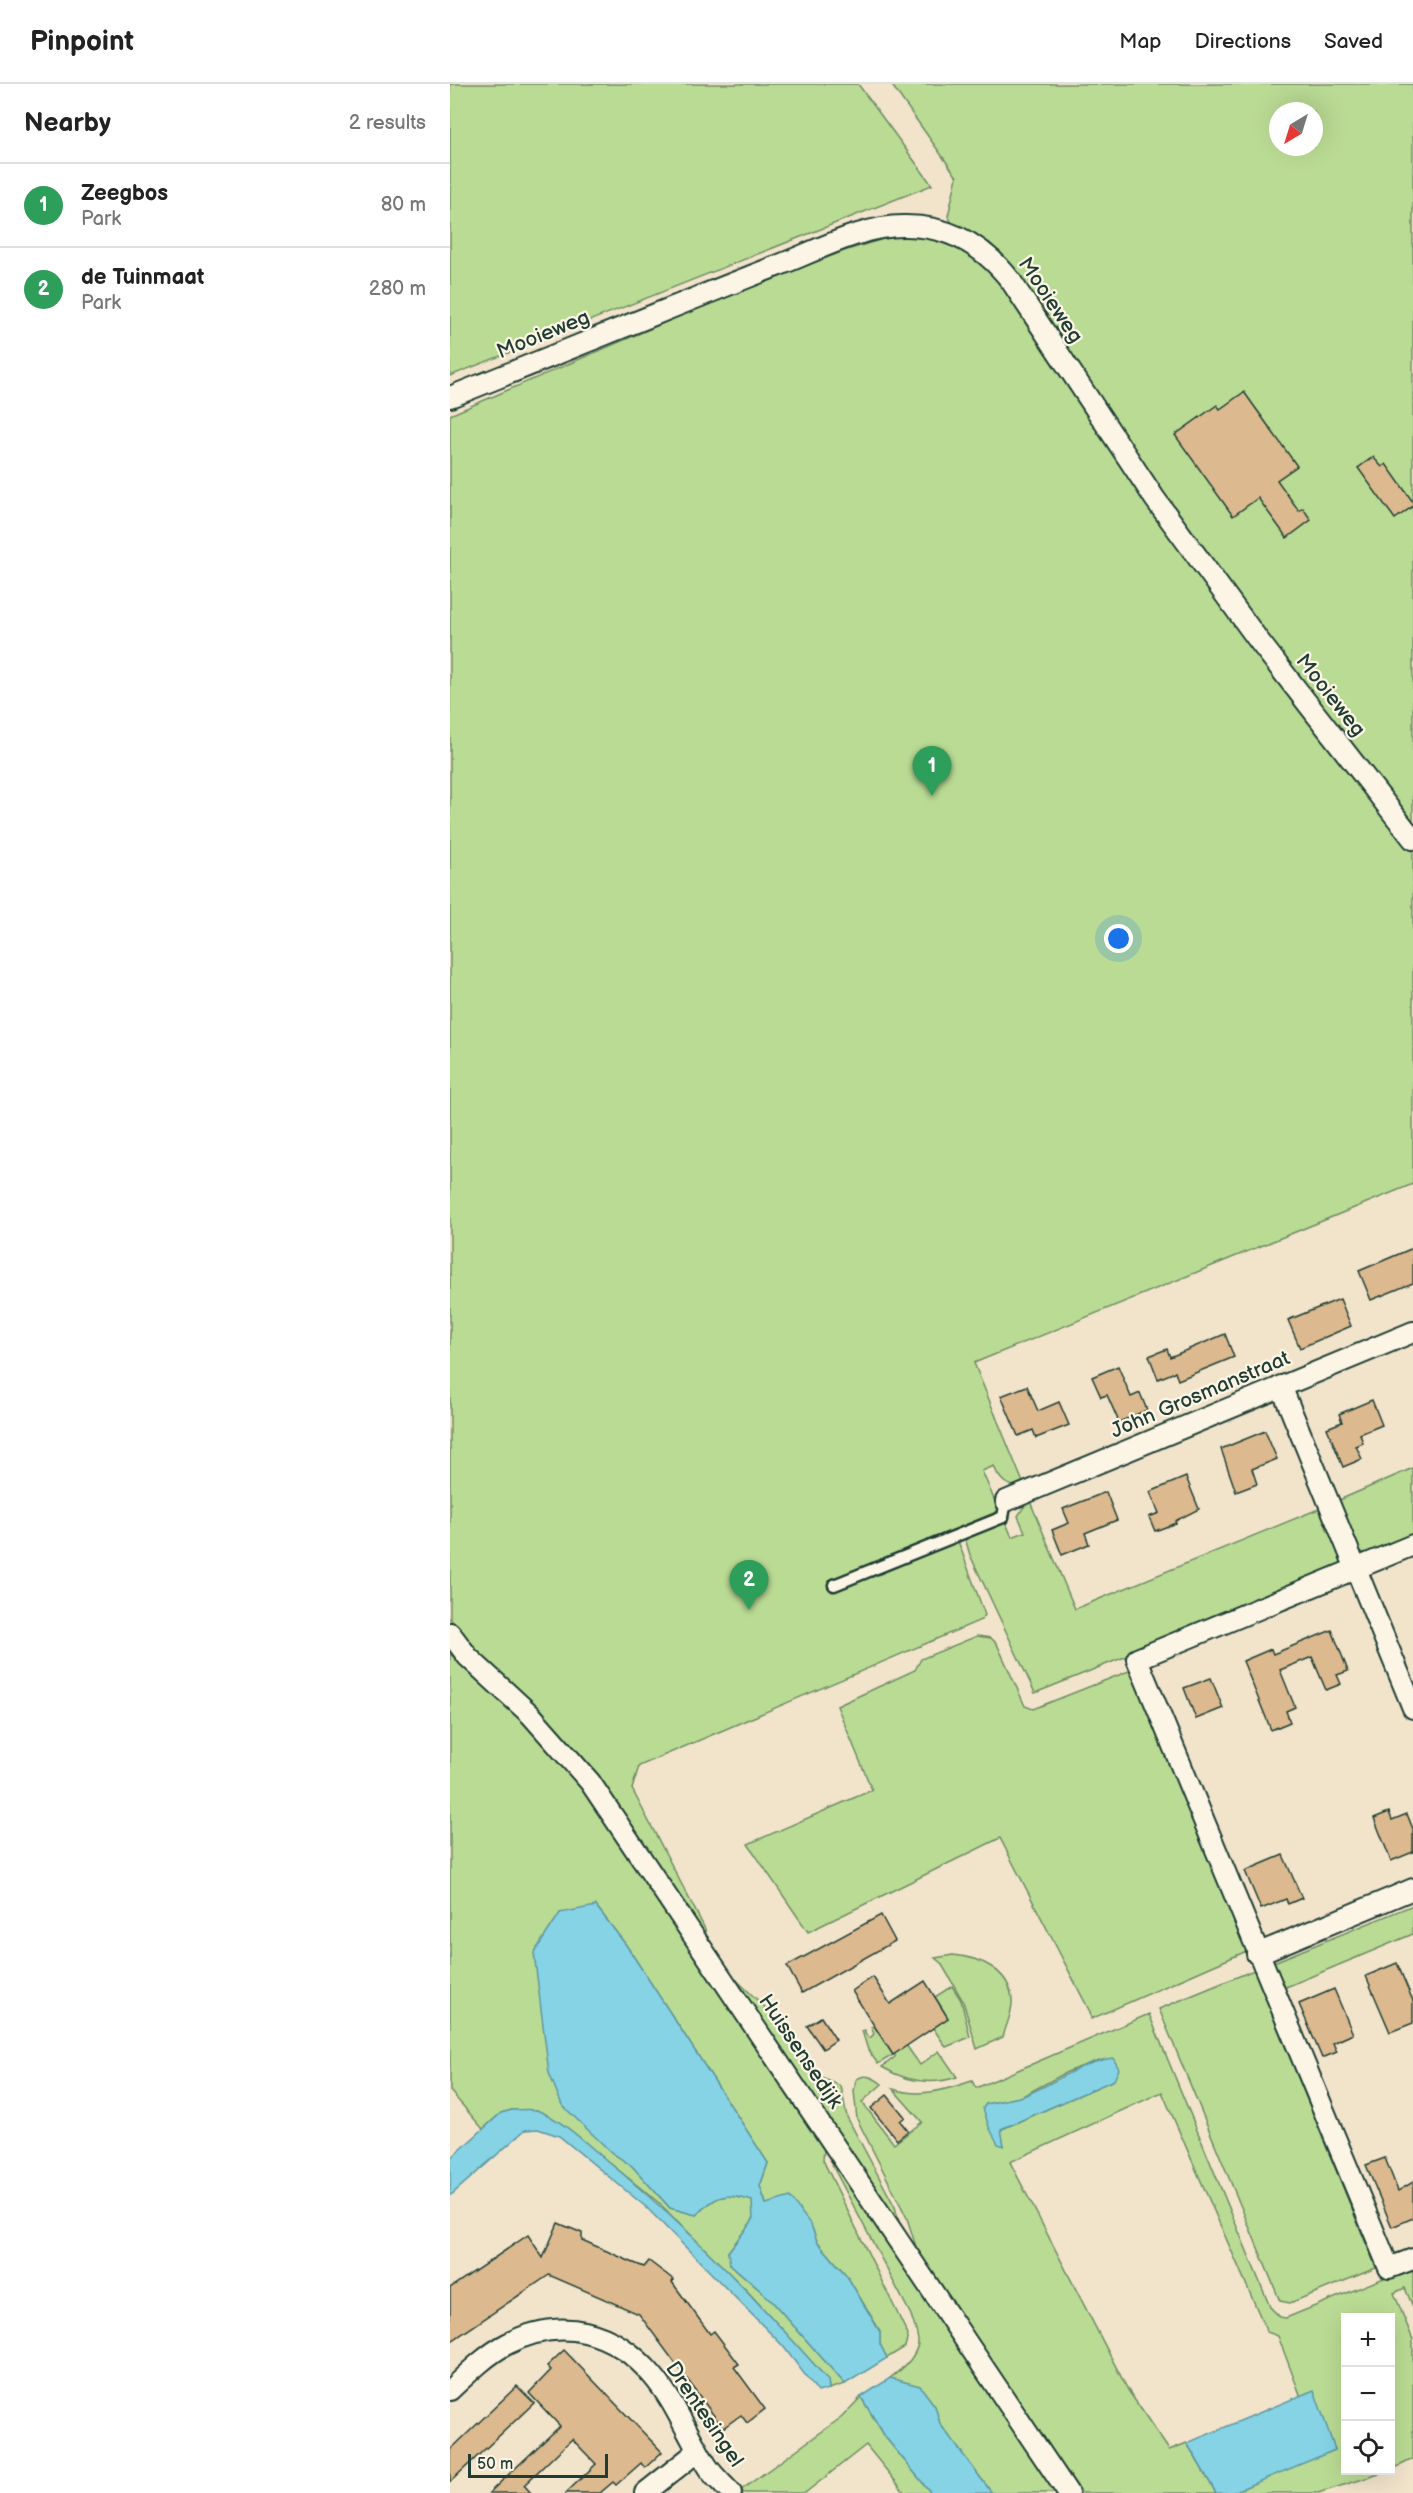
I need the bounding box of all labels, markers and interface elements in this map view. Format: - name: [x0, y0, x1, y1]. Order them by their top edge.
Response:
- text: Pinpoint: [30, 25, 134, 58]
- text: Map: [1119, 29, 1162, 54]
- text: Directions: [1195, 29, 1291, 54]
- text: Saved: [1324, 29, 1383, 54]
- north arrow: [1269, 102, 1323, 156]
- text: Nearby: [24, 108, 111, 139]
- text: 2 results: [349, 111, 426, 135]
- text: Zeegbos: [81, 180, 168, 207]
- text: 1: [39, 193, 48, 217]
- text: 80 m: [381, 193, 426, 217]
- text: Park: [81, 207, 121, 231]
- street label: Mooieweg: [1013, 253, 1088, 348]
- text: de Tuinmaat: [81, 264, 204, 291]
- text: 2: [38, 277, 49, 301]
- text: 280 m: [369, 277, 426, 301]
- text: Park: [81, 291, 121, 315]
- street label: Mooieweg: [493, 305, 593, 364]
- street label: Mooieweg: [1291, 649, 1371, 742]
- pin: 1: [912, 746, 952, 796]
- your location: [1104, 924, 1133, 953]
- street label: John Grosmanstraat: [1107, 1345, 1294, 1444]
- pin: 2: [730, 1560, 768, 1610]
- street label: Huissensedijk: [753, 1990, 848, 2114]
- map controls: [1341, 2313, 1395, 2475]
- button: +: [1341, 2313, 1395, 2367]
- street label: Drentesingel: [660, 2357, 749, 2472]
- button: −: [1341, 2367, 1395, 2421]
- button: locate: [1341, 2421, 1395, 2475]
- scale bar: [468, 2451, 608, 2478]
- text: 50 m: [477, 2455, 513, 2474]

